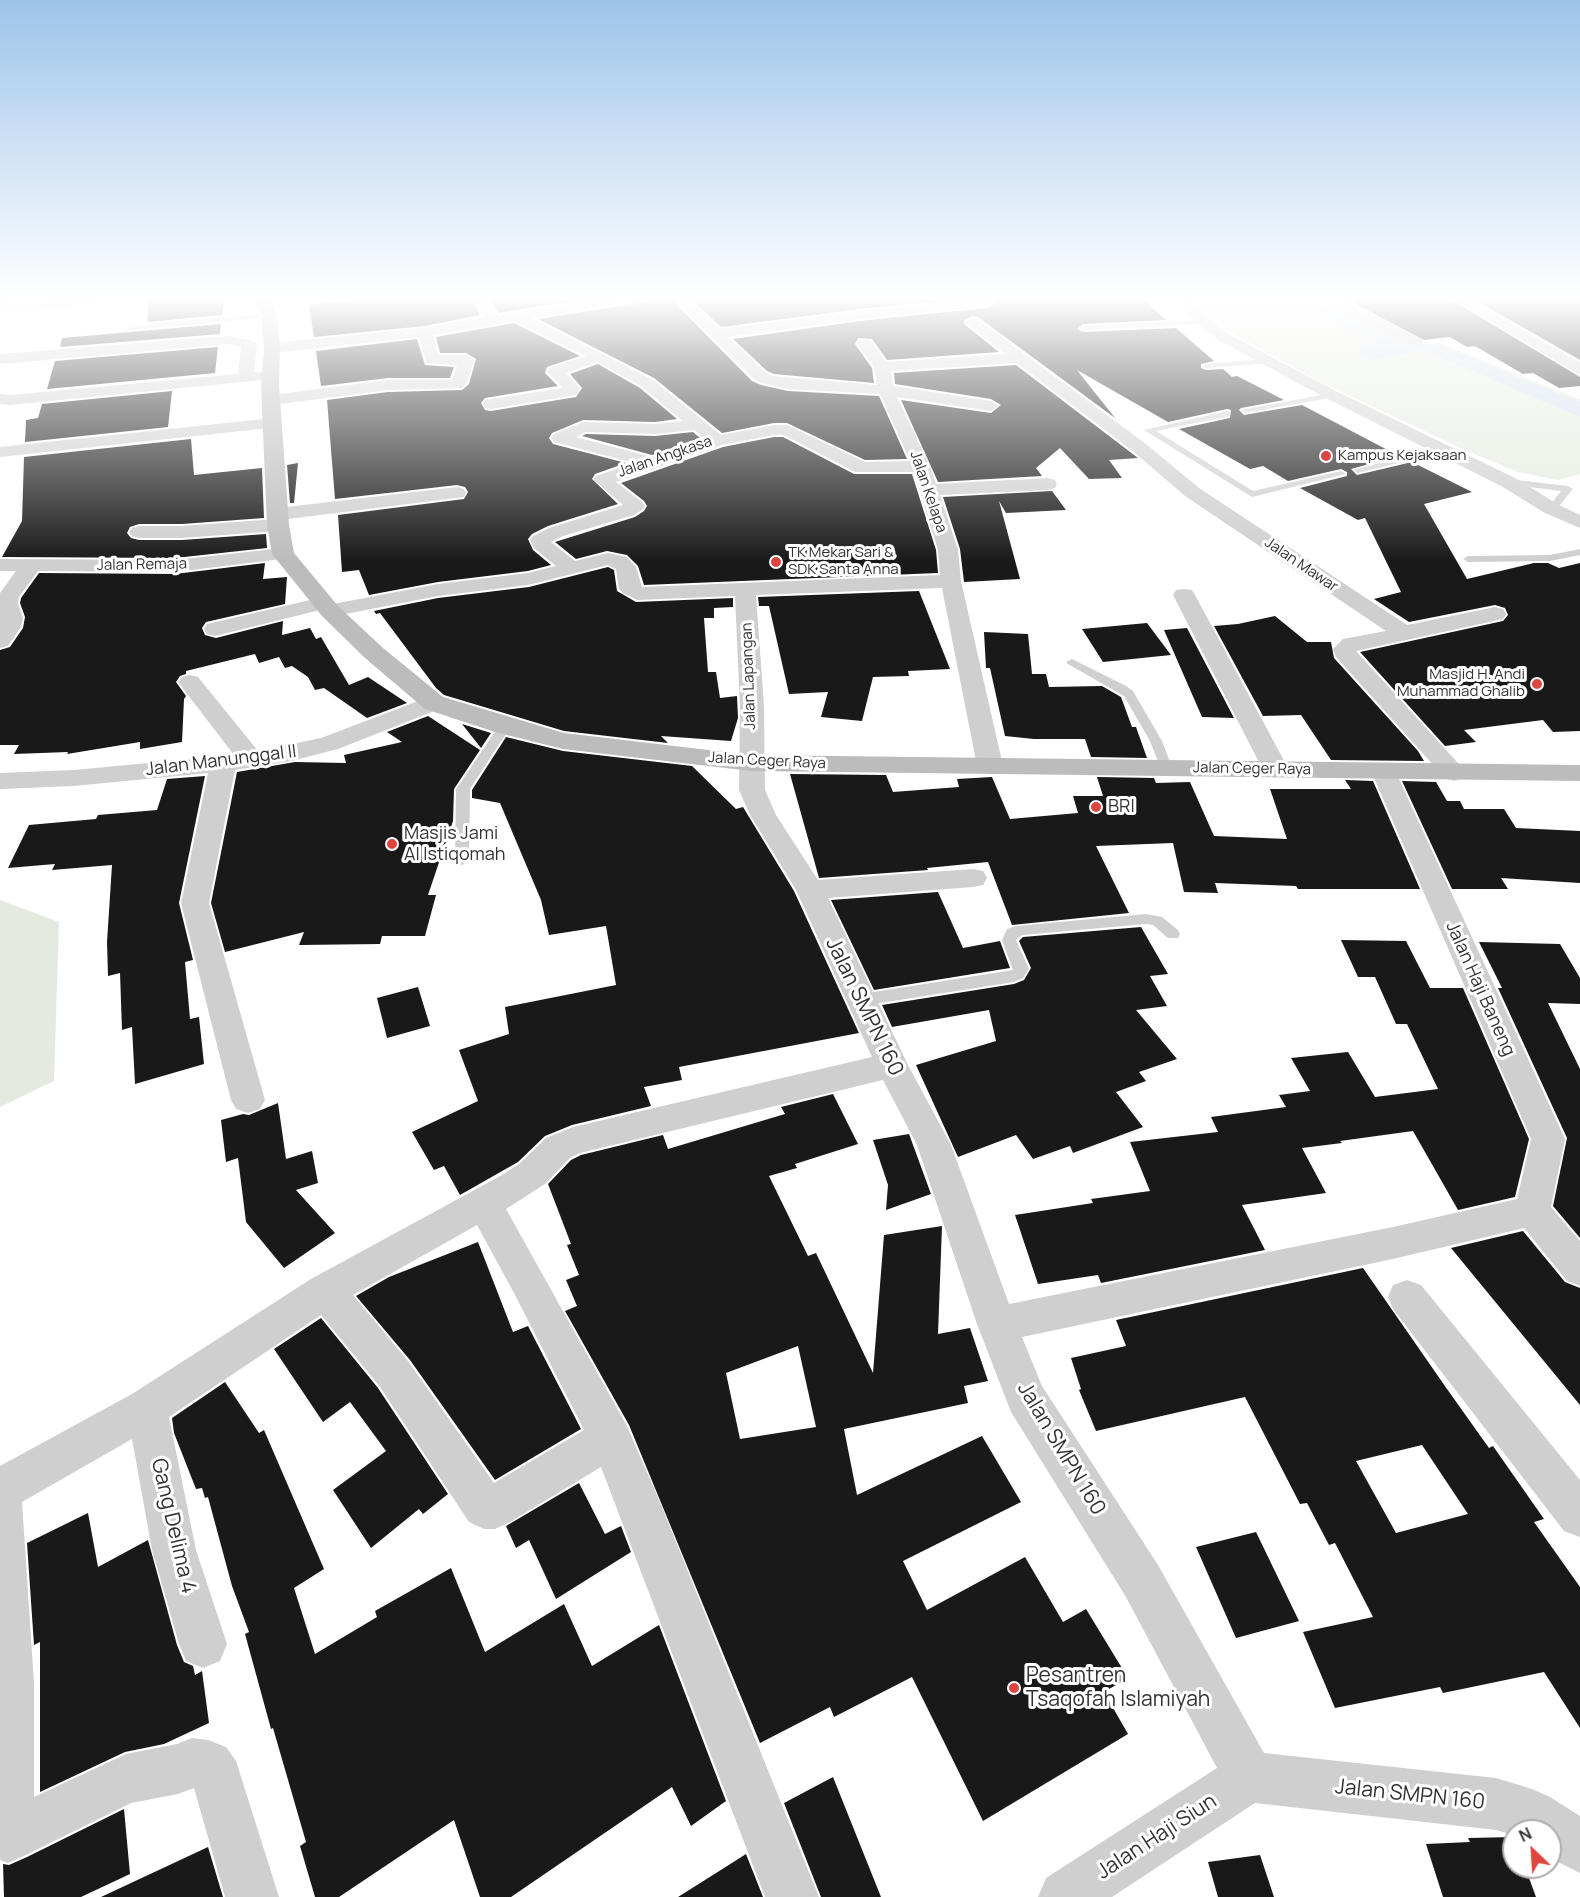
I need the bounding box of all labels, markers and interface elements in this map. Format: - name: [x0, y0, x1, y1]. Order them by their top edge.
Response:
- street label: Jalan Angkasa: [616, 432, 714, 482]
- place label: Kampus Kejaksaan: [1338, 447, 1467, 465]
- street label: Jalan Kelapa: [906, 449, 950, 535]
- marker: Kampus Kejaksaan: [1319, 449, 1333, 463]
- street label: Jalan Mawar: [1261, 534, 1341, 596]
- place label: TK Mekar Sari & SDK Santa Anna: [788, 544, 899, 579]
- street label: Jalan Remaja: [97, 555, 187, 575]
- marker: TK Mekar Sari & SDK Santa Anna: [769, 555, 783, 569]
- street label: Jalan Lapangan: [738, 622, 760, 730]
- place label: Masjid H. Andi Muhammad Ghalib: [1397, 666, 1525, 701]
- marker: Masjid H. Andi Muhammad Ghalib: [1530, 677, 1544, 691]
- street label: Jalan Manunggal II: [144, 741, 298, 781]
- street label: Jalan Ceger Raya: [708, 749, 826, 773]
- street label: Jalan Ceger Raya: [1193, 759, 1311, 779]
- place label: BRI: [1108, 796, 1135, 818]
- marker: BRI: [1089, 800, 1103, 814]
- place label: Masjis Jami Al Istiqomah: [404, 823, 506, 866]
- marker: Masjis Jami Al Istiqomah: [385, 837, 399, 851]
- street label: Jalan Haji Baneng: [1441, 918, 1519, 1060]
- street label: Jalan SMPN 160: [820, 934, 908, 1080]
- street label: Jalan SMPN 160: [1011, 1378, 1111, 1520]
- street label: Gang Delima 4: [145, 1456, 201, 1596]
- place label: Pesantren Tsaqofah Islamiyah: [1026, 1663, 1210, 1713]
- marker: Pesantren Tsaqofah Islamiyah: [1007, 1681, 1021, 1695]
- street label: Jalan SMPN 160: [1334, 1775, 1486, 1815]
- street label: Jalan Haji Siun: [1092, 1789, 1222, 1885]
- north arrow: [1502, 1819, 1562, 1879]
- text: N: [1515, 1822, 1535, 1847]

